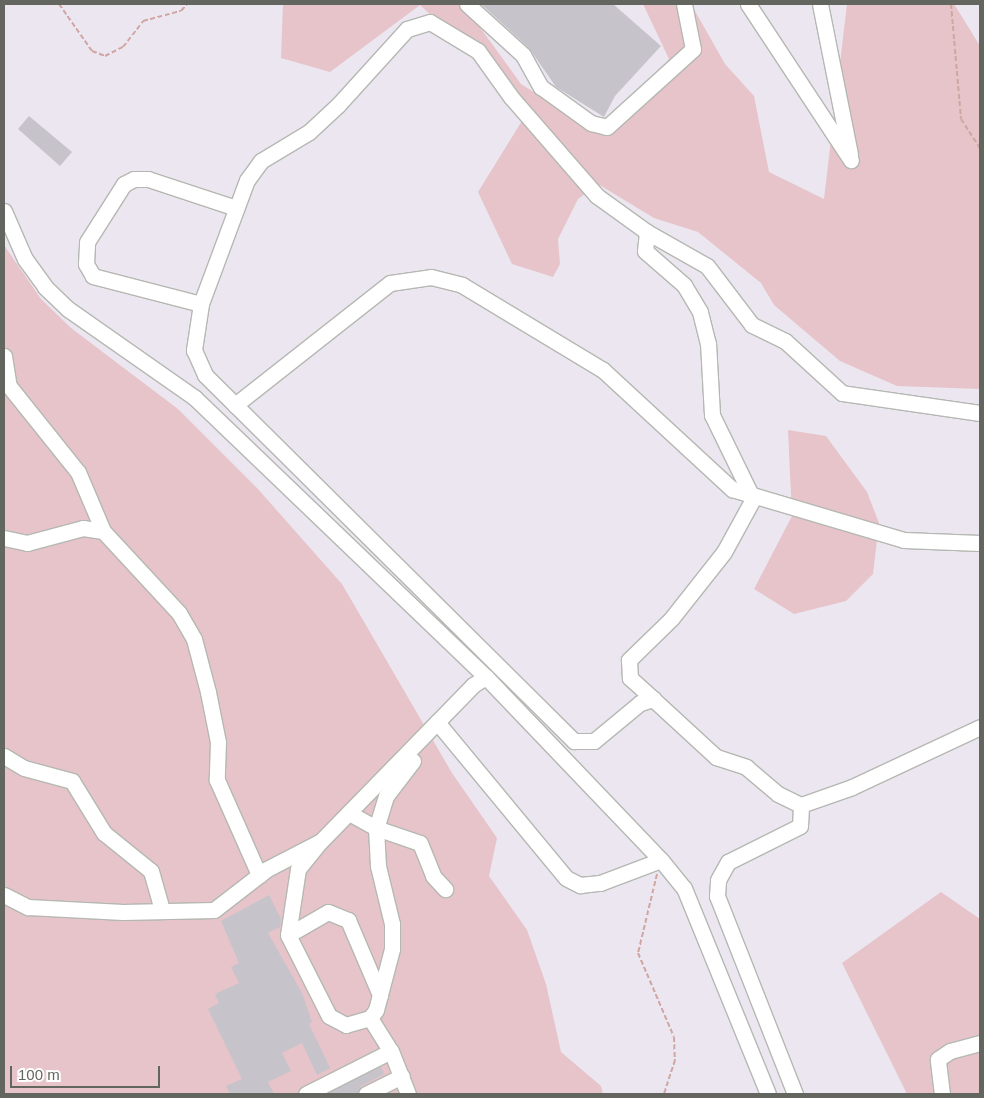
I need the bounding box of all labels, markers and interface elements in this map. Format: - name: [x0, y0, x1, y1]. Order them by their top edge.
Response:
- scale bar: [12, 1056, 162, 1088]
- text: 100 m: [18, 1066, 60, 1083]

